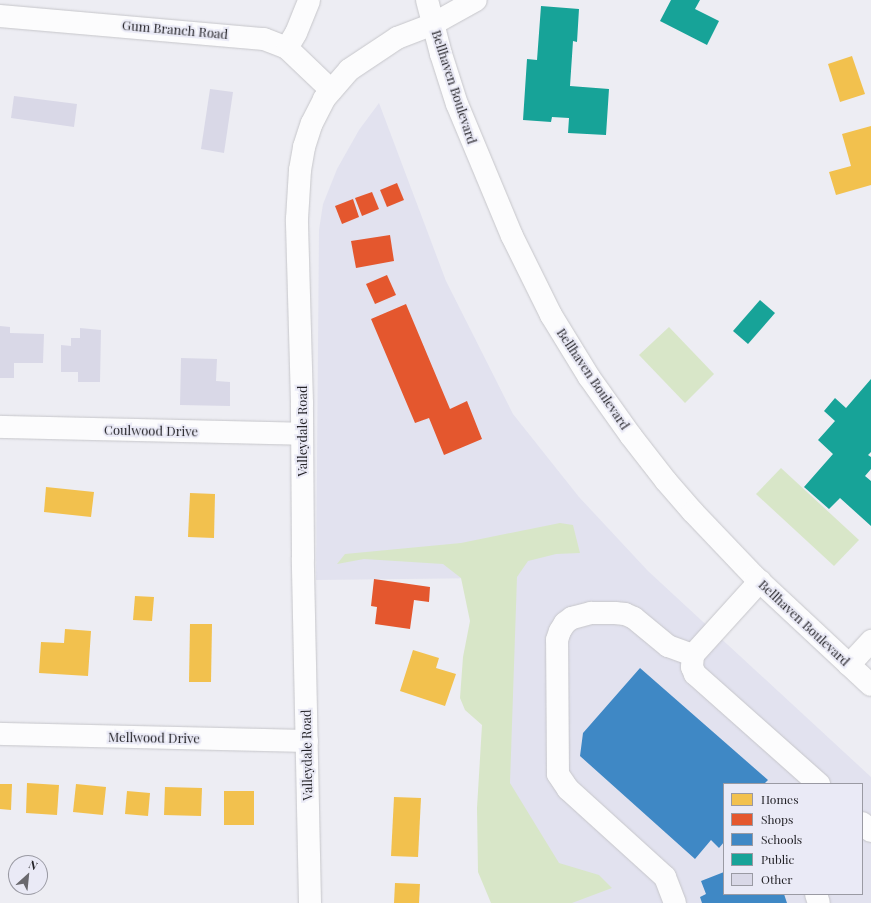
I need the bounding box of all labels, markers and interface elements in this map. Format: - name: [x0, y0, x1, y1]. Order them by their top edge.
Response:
- street label: Gum Branch Road: [121, 18, 229, 42]
- street label: Bellhaven Boulevard: [428, 28, 480, 146]
- street label: Bellhaven Boulevard: [553, 325, 633, 433]
- street label: Valleydale Road: [294, 385, 310, 477]
- street label: Coulwood Drive: [104, 422, 198, 440]
- street label: Bellhaven Boulevard: [755, 577, 853, 669]
- street label: Valleydale Road: [298, 709, 316, 801]
- street label: Mellwood Drive: [108, 729, 200, 747]
- legend: [723, 783, 863, 895]
- text: Homes: [761, 791, 799, 807]
- text: Shops: [761, 811, 793, 827]
- text: Schools: [761, 831, 802, 847]
- text: Public: [761, 851, 794, 867]
- north arrow: [8, 855, 48, 895]
- text: N: [26, 856, 40, 873]
- text: Other: [761, 871, 793, 887]

